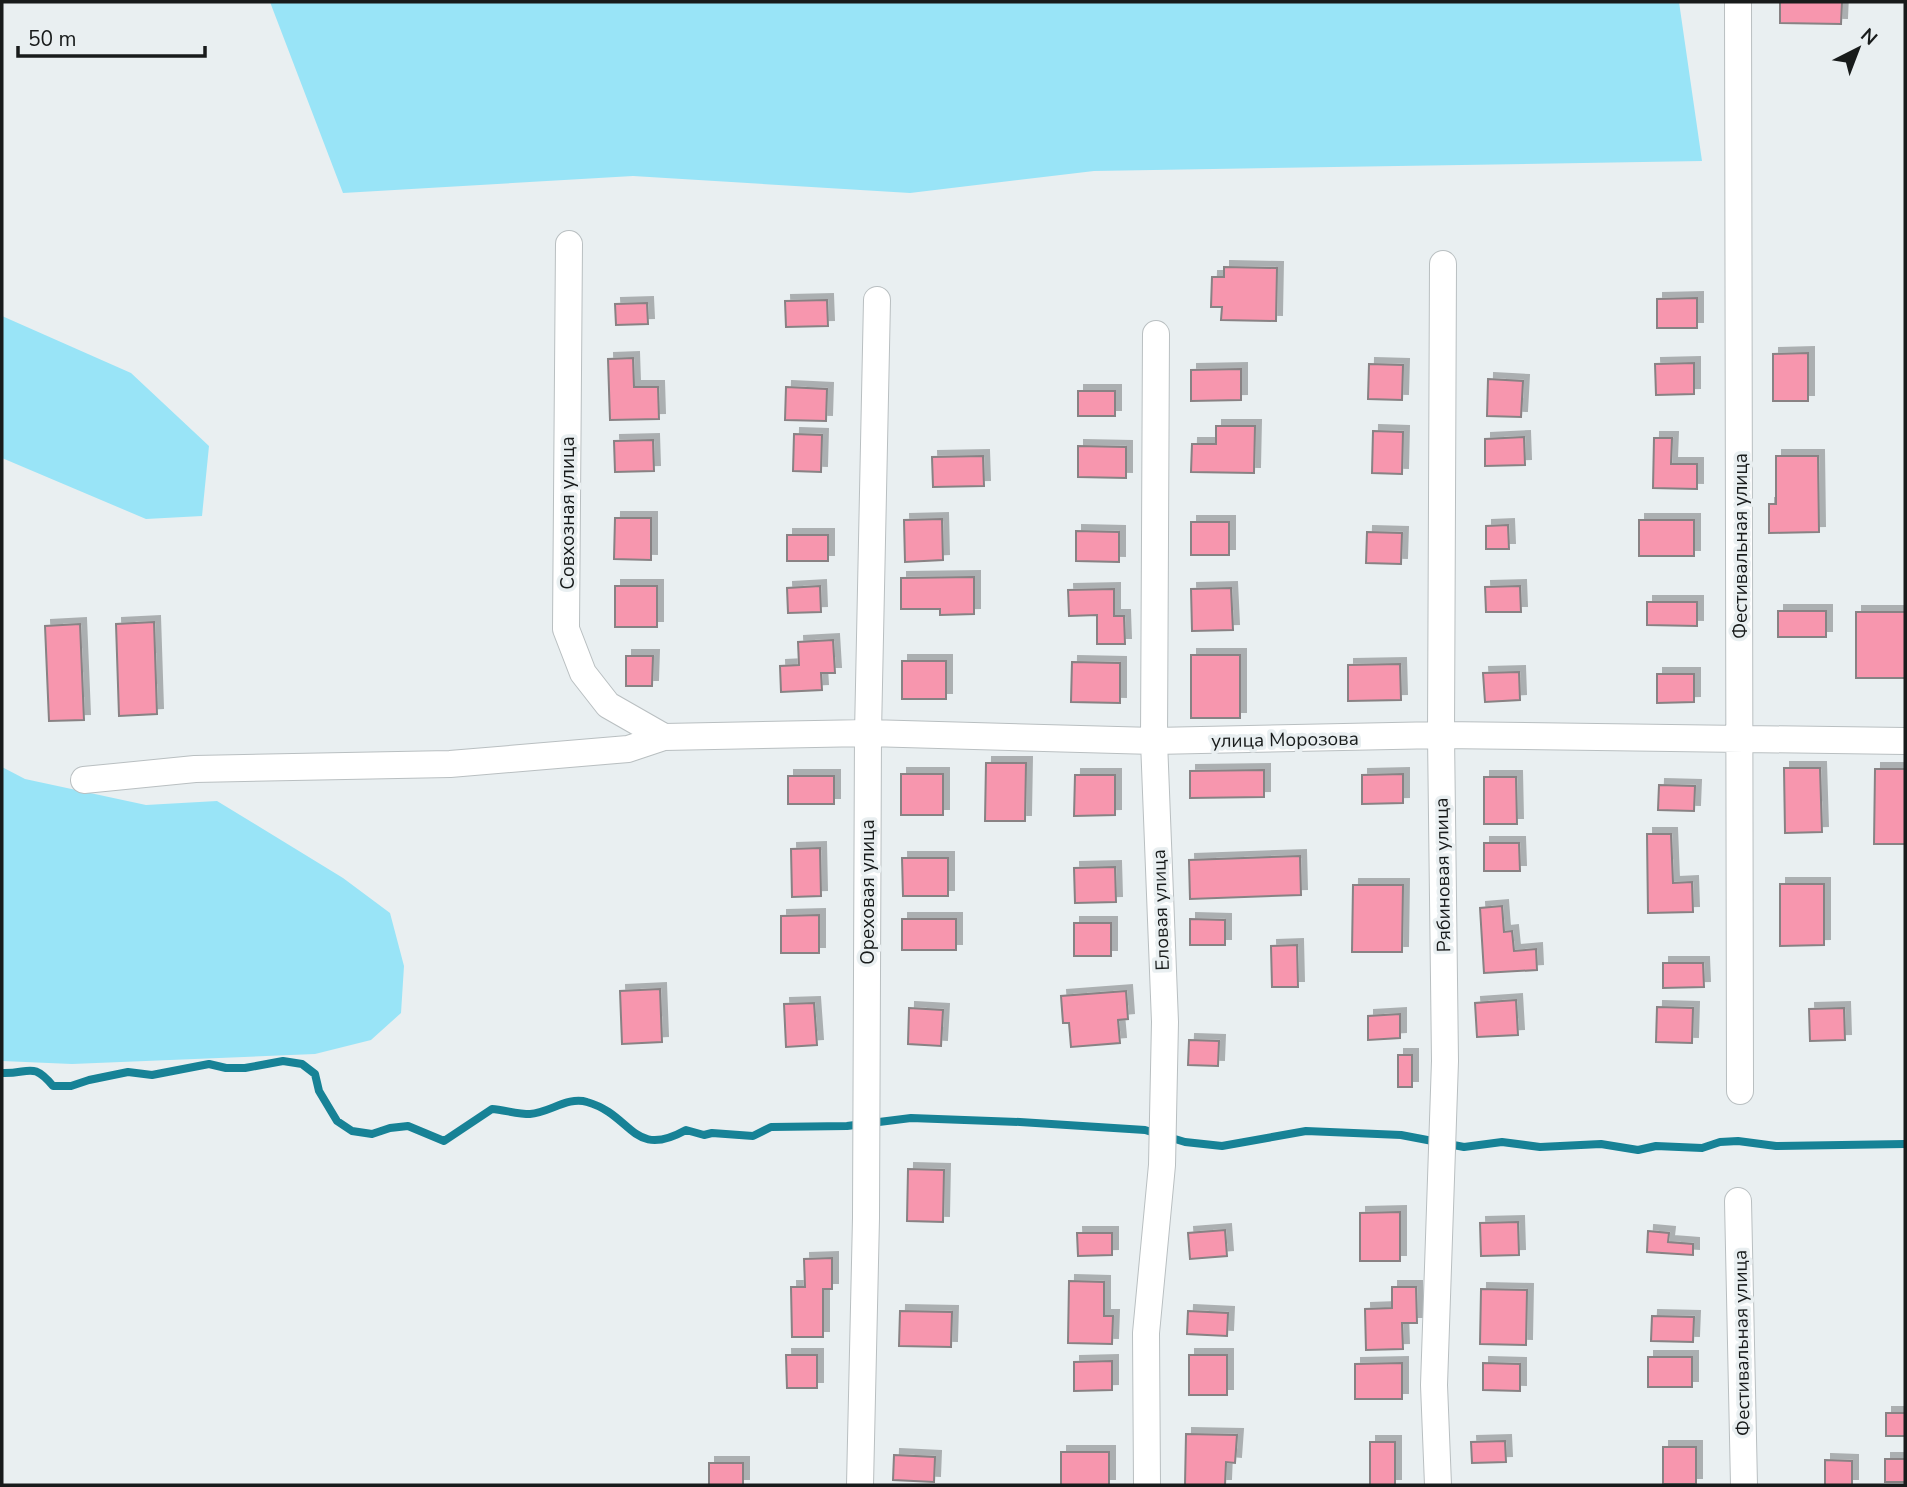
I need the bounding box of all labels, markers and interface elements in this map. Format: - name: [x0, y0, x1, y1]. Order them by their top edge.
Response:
- scale bar: [18, 14, 205, 58]
- north arrow: [1823, 14, 1893, 84]
- text: N: [1855, 23, 1883, 52]
- text: 50 m: [28, 25, 77, 53]
- street label: Совхозная улица: [555, 436, 581, 590]
- street label: Фестивальная улица: [1728, 453, 1754, 639]
- street label: улица Морозова: [1211, 726, 1359, 754]
- street label: Рябиновая улица: [1429, 797, 1457, 953]
- street label: Ореховая улица: [855, 819, 881, 965]
- street label: Еловая улица: [1146, 849, 1176, 971]
- street label: Фестивальная улица: [1727, 1250, 1757, 1436]

